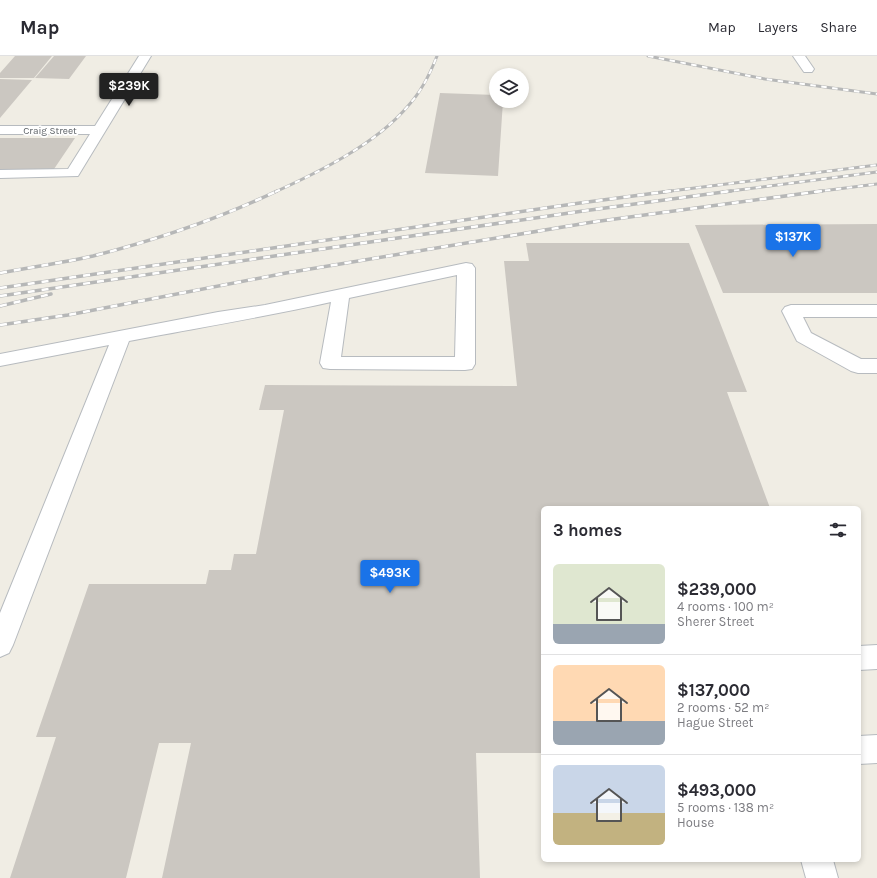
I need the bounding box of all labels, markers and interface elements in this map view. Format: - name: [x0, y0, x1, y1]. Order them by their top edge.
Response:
- text: Map: [20, 17, 59, 39]
- text: Map: [708, 19, 736, 36]
- text: Layers: [758, 19, 798, 36]
- text: Share: [820, 19, 857, 36]
- map controls: [489, 68, 529, 108]
- button: layers: [489, 68, 529, 108]
- pin: $239K: [101, 73, 157, 107]
- text: $239K: [108, 78, 150, 93]
- street label: Craig Street: [23, 125, 77, 137]
- pin: $137K: [765, 224, 821, 258]
- text: $137K: [775, 229, 811, 244]
- icon: filters: [827, 519, 849, 541]
- text: 3 homes: [553, 520, 622, 540]
- pin: $493K: [362, 560, 418, 594]
- text: $493K: [369, 565, 411, 580]
- text: $239,000: [677, 579, 757, 599]
- icon: home: [585, 580, 633, 628]
- text: 4 rooms · 100 m²: [677, 599, 774, 614]
- text: Sherer Street: [677, 614, 754, 629]
- text: $137,000: [677, 680, 750, 700]
- icon: home: [585, 681, 633, 729]
- text: 2 rooms · 52 m²: [677, 700, 769, 715]
- text: Hague Street: [677, 715, 754, 730]
- text: $493,000: [677, 780, 756, 800]
- icon: home: [585, 781, 633, 829]
- text: 5 rooms · 138 m²: [677, 800, 774, 815]
- text: House: [677, 815, 714, 830]

